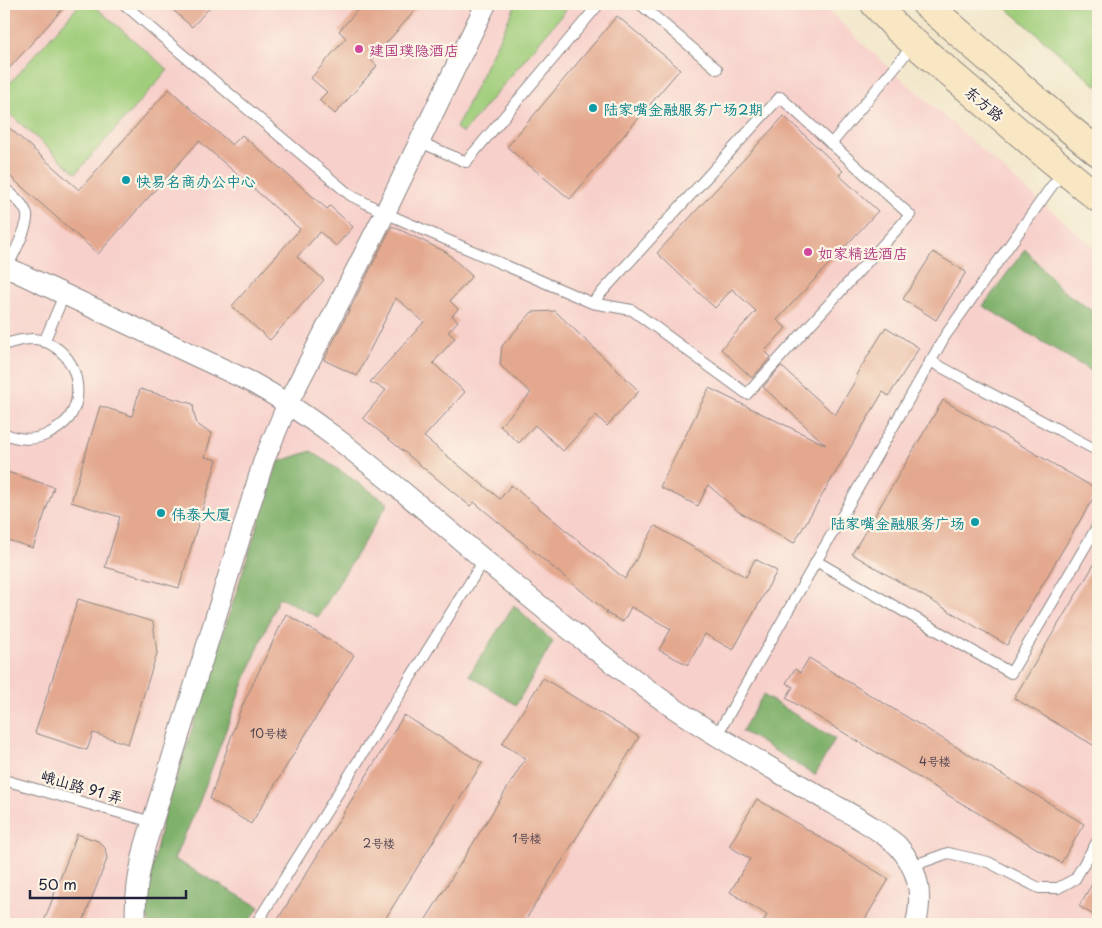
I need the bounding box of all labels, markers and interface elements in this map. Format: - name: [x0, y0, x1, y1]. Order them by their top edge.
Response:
- place label: 建国璞隐酒店: [369, 38, 459, 61]
- marker: 建国璞隐酒店: [353, 43, 365, 55]
- street label: 东方路: [960, 80, 1010, 126]
- place label: 陆家嘴金融服务广场2期: [603, 97, 764, 120]
- marker: 陆家嘴金融服务广场2期: [587, 102, 599, 114]
- place label: 快易名商办公中心: [136, 169, 256, 192]
- marker: 快易名商办公中心: [120, 174, 132, 186]
- place label: 如家精选酒店: [818, 241, 908, 264]
- marker: 如家精选酒店: [802, 246, 814, 258]
- place label: 伟泰大厦: [171, 502, 231, 525]
- marker: 伟泰大厦: [155, 507, 167, 519]
- place label: 陆家嘴金融服务广场: [830, 511, 965, 534]
- marker: 陆家嘴金融服务广场: [969, 516, 981, 528]
- house number: 10号楼: [250, 724, 288, 742]
- house number: 4号楼: [919, 752, 951, 770]
- street label: 峨山路 91 弄: [38, 763, 126, 809]
- house number: 1号楼: [512, 829, 542, 847]
- house number: 2号楼: [363, 834, 395, 852]
- scale bar: [30, 868, 186, 900]
- text: 50 m: [38, 872, 77, 895]

